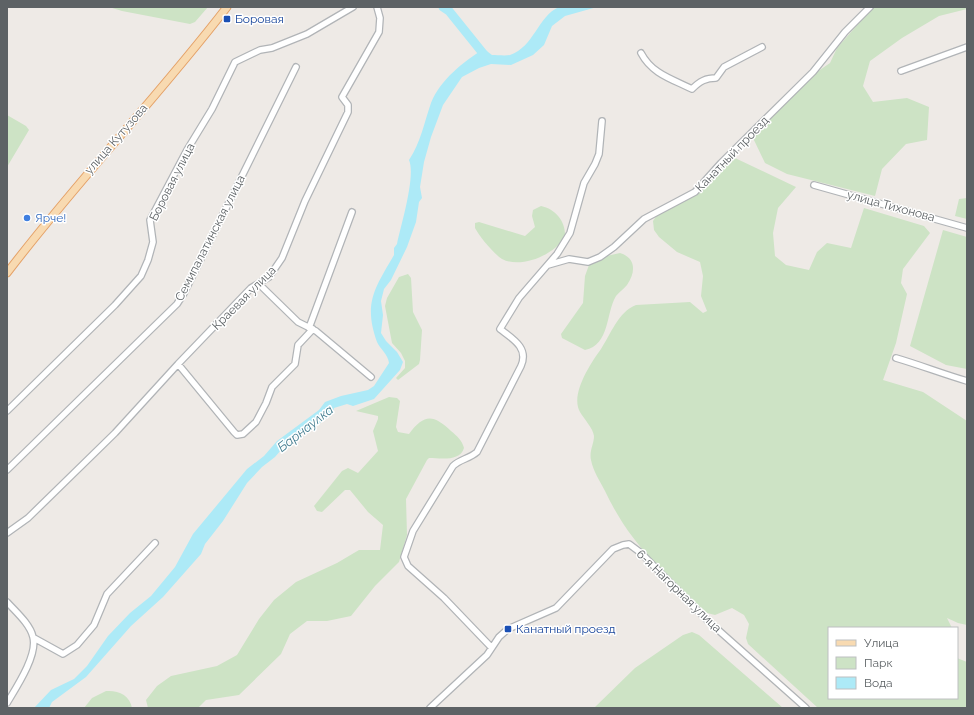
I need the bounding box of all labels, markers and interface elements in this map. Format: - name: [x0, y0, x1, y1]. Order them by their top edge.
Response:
- place label: Боровая: [235, 12, 284, 26]
- marker: Боровая: [222, 14, 232, 24]
- street label: улица Кутузова: [82, 101, 150, 177]
- street label: Канатный проезд: [692, 113, 772, 195]
- street label: Боровая улица: [146, 141, 198, 223]
- street label: Семипалатинская улица: [172, 173, 248, 303]
- street label: улица Тихонова: [846, 188, 936, 224]
- place label: Ярче!: [35, 211, 66, 225]
- marker: Ярче!: [22, 213, 32, 223]
- street label: Краевая улица: [209, 263, 279, 333]
- water label: Барнаулка: [274, 402, 336, 455]
- street label: 6-я Нагорная улица: [634, 547, 724, 635]
- place label: Канатный проезд: [516, 622, 616, 636]
- marker: Канатный проезд: [503, 624, 513, 634]
- legend: [828, 627, 958, 699]
- text: Улица: [864, 636, 899, 650]
- text: Парк: [864, 656, 893, 670]
- text: Вода: [864, 676, 893, 690]

